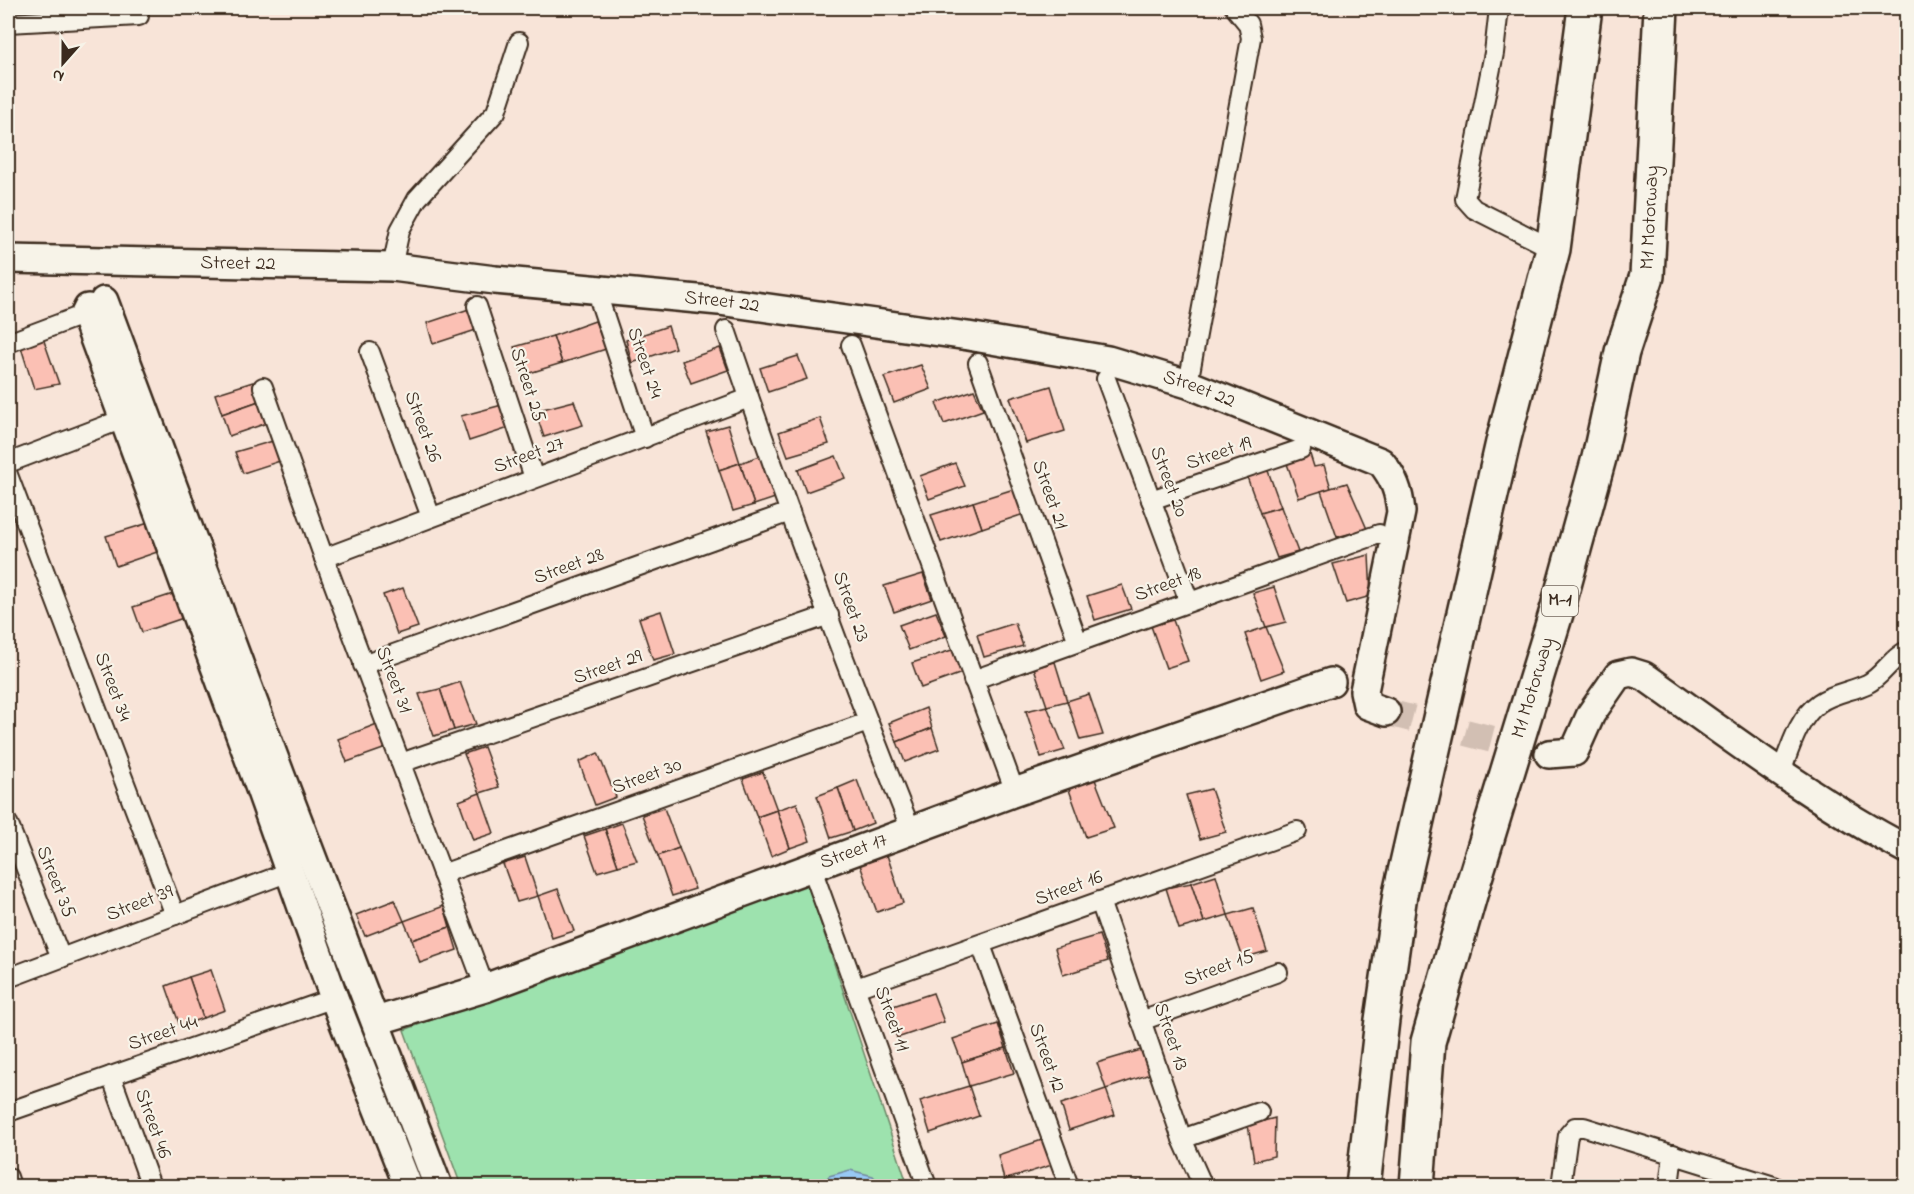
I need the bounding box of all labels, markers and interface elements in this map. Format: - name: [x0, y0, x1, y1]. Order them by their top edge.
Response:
- north arrow: [33, 33, 93, 93]
- text: N: [49, 62, 68, 88]
- street label: M1 Motorway: [1633, 165, 1667, 270]
- street label: Street 22: [200, 249, 276, 279]
- street label: Street 22: [683, 283, 761, 321]
- street label: Street 24: [618, 323, 670, 403]
- street label: Street 25: [501, 344, 553, 426]
- street label: Street 22: [1159, 363, 1240, 416]
- street label: Street 26: [396, 387, 448, 467]
- street label: Street 19: [1182, 429, 1256, 479]
- street label: Street 27: [489, 430, 569, 482]
- street label: Street 20: [1141, 442, 1195, 522]
- street label: Street 21: [1023, 456, 1075, 534]
- street label: Street 28: [530, 541, 608, 593]
- street label: Street 18: [1130, 560, 1206, 610]
- street label: Street 23: [824, 567, 876, 647]
- road number: M-1: [1542, 586, 1578, 616]
- street label: M1 Motorway: [1504, 634, 1562, 742]
- street label: Street 31: [367, 642, 419, 718]
- street label: Street 29: [570, 643, 646, 693]
- street label: Street 34: [86, 648, 138, 726]
- street label: Street 30: [608, 751, 686, 803]
- street label: Street 17: [816, 826, 892, 877]
- street label: Street 35: [27, 842, 83, 922]
- street label: Street 16: [1031, 863, 1107, 915]
- street label: Street 39: [102, 878, 178, 930]
- street label: Street 15: [1180, 943, 1258, 995]
- street label: Street 11: [866, 982, 916, 1056]
- street label: Street 13: [1145, 999, 1195, 1075]
- street label: Street 44: [124, 1009, 202, 1059]
- street label: Street 12: [1020, 1019, 1072, 1097]
- street label: Street 46: [126, 1085, 178, 1163]

